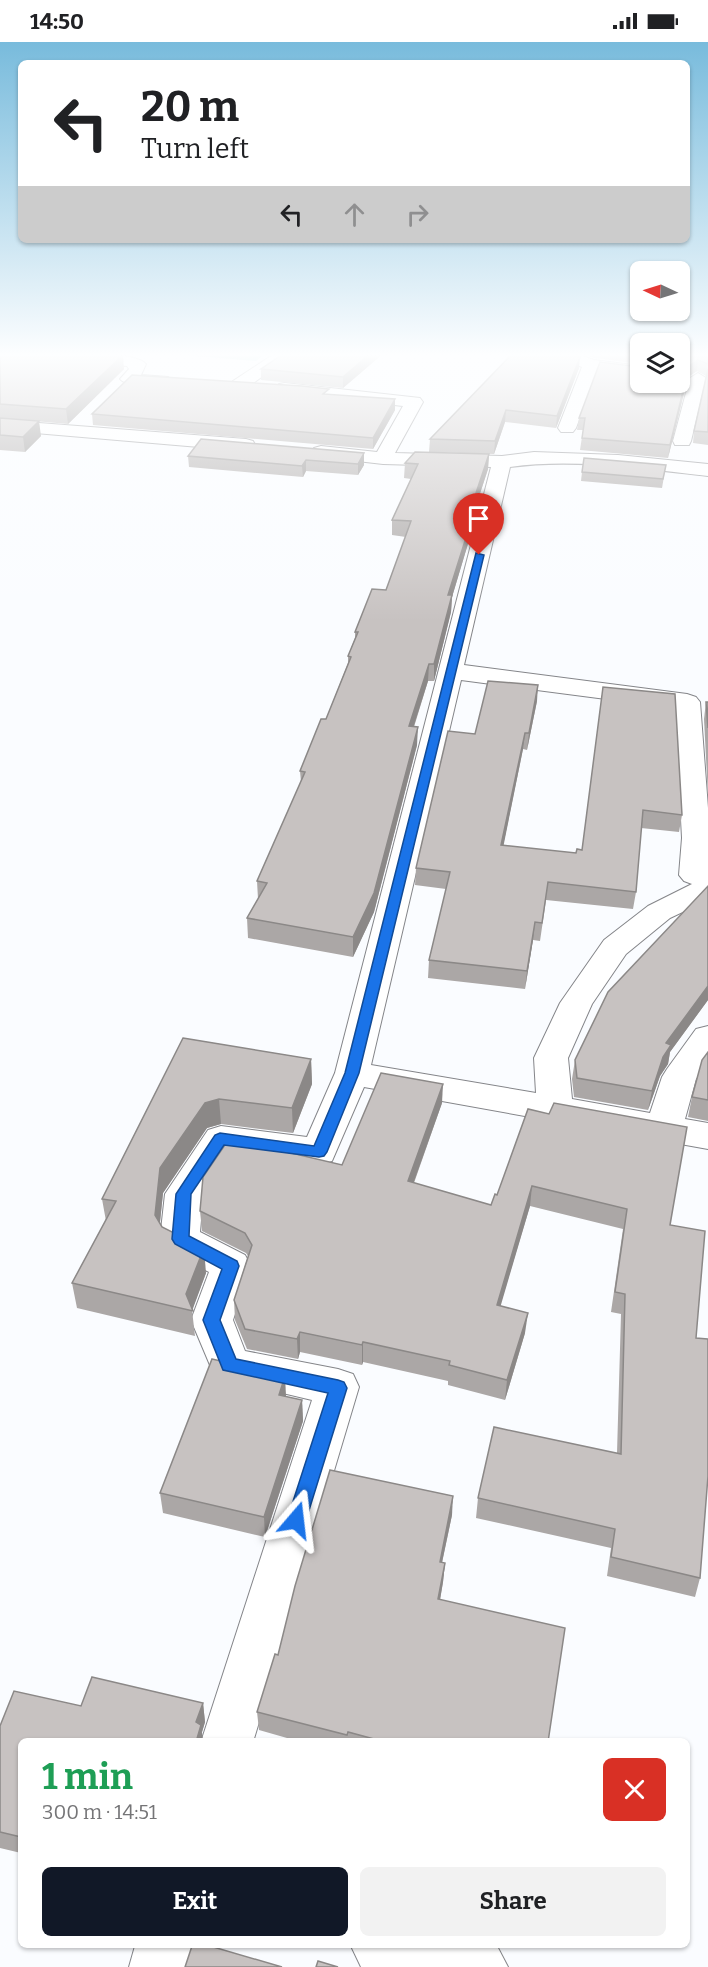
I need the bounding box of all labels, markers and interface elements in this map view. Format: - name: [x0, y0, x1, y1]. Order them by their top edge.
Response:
- text: 14:50: [30, 8, 84, 35]
- text: 20 m: [141, 82, 239, 132]
- icon: left: [42, 84, 120, 162]
- text: Turn left: [141, 133, 249, 165]
- icon: left: [275, 198, 308, 231]
- icon: ahead: [338, 198, 371, 231]
- icon: right: [401, 198, 434, 231]
- north arrow: [630, 261, 690, 321]
- map controls: [630, 261, 690, 393]
- button: layers: [630, 333, 690, 393]
- pin: [453, 493, 504, 555]
- icon: arrive: [462, 502, 495, 535]
- position arrow: [264, 1488, 328, 1552]
- text: 1 min: [42, 1755, 133, 1799]
- button: close: [603, 1758, 666, 1821]
- text: 300 m · 14:51: [42, 1800, 157, 1824]
- button: Exit: [42, 1867, 348, 1936]
- button: Share: [360, 1867, 666, 1936]

